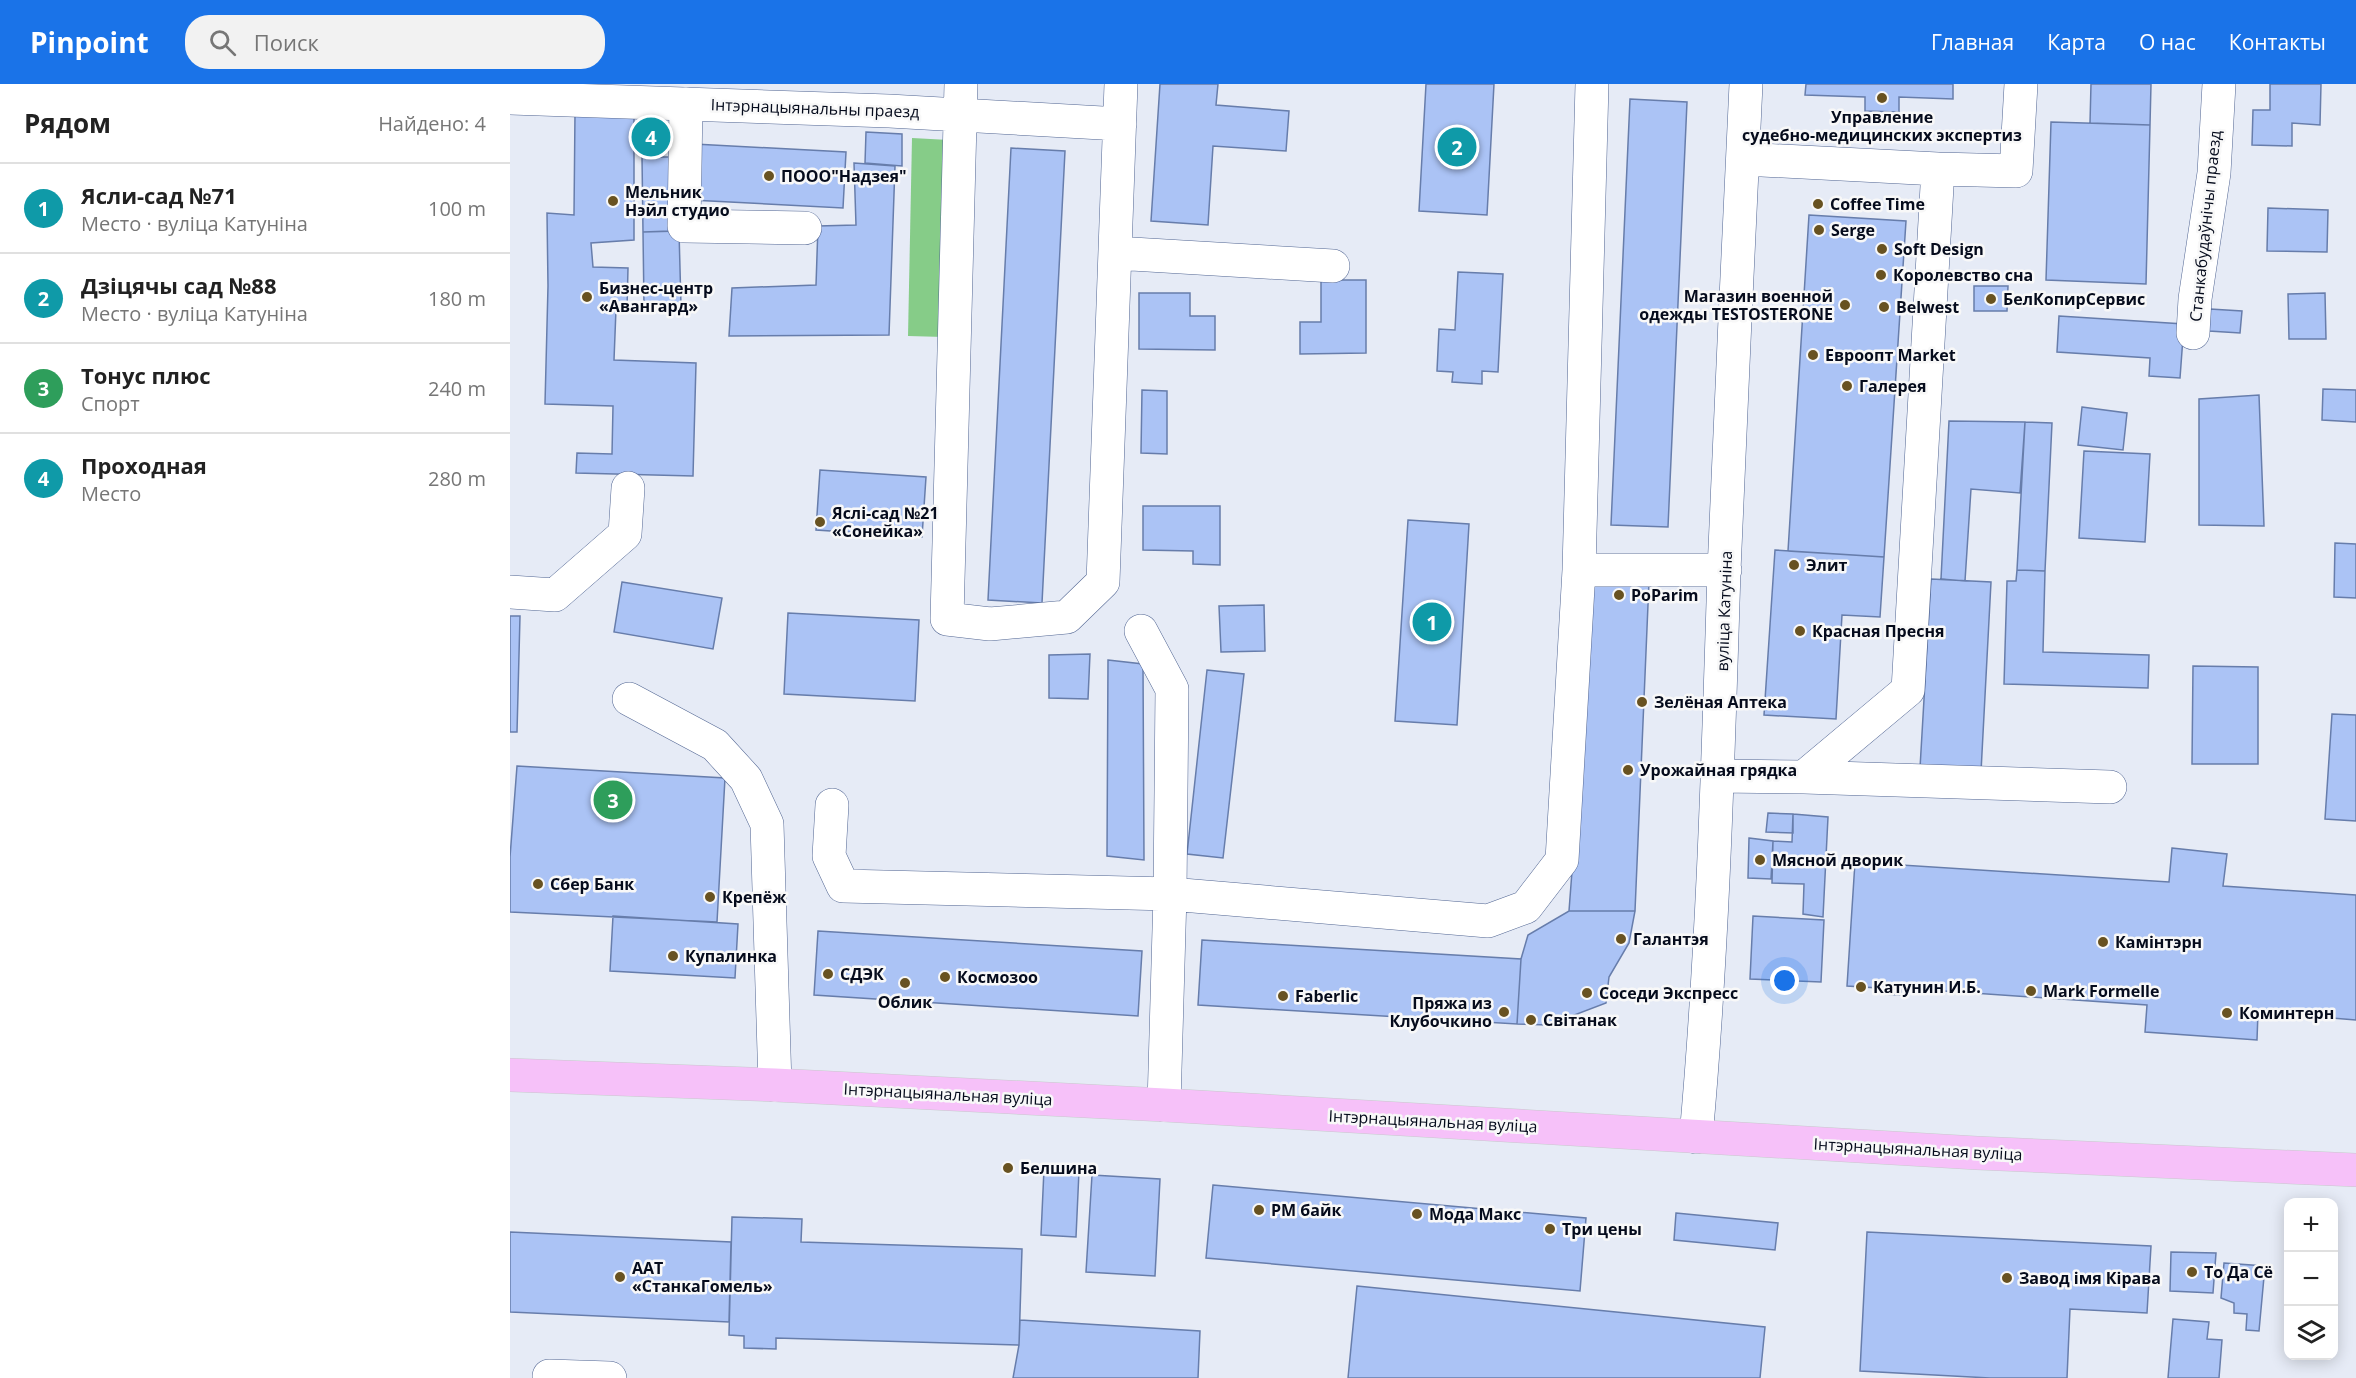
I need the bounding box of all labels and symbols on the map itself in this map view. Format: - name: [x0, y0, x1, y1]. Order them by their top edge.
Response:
- marker: Управление судебно-медицинских экспертиз: [1875, 91, 1889, 105]
- street label: Інтэрнацыянальны праезд: [710, 93, 920, 123]
- place label: Управление судебно-медицинских экспертиз: [1742, 106, 2022, 146]
- pin: 4: [632, 115, 670, 160]
- pin: 2: [1438, 124, 1476, 170]
- street label: Станкабудаўнічы праезд: [2184, 129, 2226, 323]
- place label: ПООО"Надзея": [781, 165, 907, 187]
- marker: ПООО"Надзея": [762, 169, 776, 183]
- place label: Мельник Нэйл студио: [625, 181, 730, 221]
- place label: Coffee Time: [1830, 193, 1925, 215]
- marker: Мельник Нэйл студио: [606, 194, 620, 208]
- marker: Coffee Time: [1811, 197, 1825, 211]
- place label: Serge: [1831, 219, 1875, 241]
- marker: Serge: [1812, 223, 1826, 237]
- place label: Soft Design: [1894, 238, 1984, 260]
- marker: Soft Design: [1875, 242, 1889, 256]
- place label: Королевство сна: [1893, 264, 2033, 286]
- marker: Королевство сна: [1874, 268, 1888, 282]
- place label: Бизнес-центр «Авангард»: [599, 277, 713, 317]
- place label: Магазин военной одежды TESTOSTERONE: [1639, 285, 1833, 325]
- place label: БелКопирСервис: [2003, 288, 2145, 310]
- marker: Бизнес-центр «Авангард»: [580, 290, 594, 304]
- marker: БелКопирСервис: [1984, 292, 1998, 306]
- place label: Belwest: [1896, 296, 1959, 318]
- marker: Магазин военной одежды TESTOSTERONE: [1838, 298, 1852, 312]
- marker: Belwest: [1877, 300, 1891, 314]
- place label: Евроопт Market: [1825, 344, 1956, 366]
- marker: Евроопт Market: [1806, 348, 1820, 362]
- place label: Галерея: [1859, 375, 1926, 397]
- marker: Галерея: [1840, 379, 1854, 393]
- place label: Яслі-сад №21 «Сонейка»: [831, 502, 939, 542]
- marker: Яслі-сад №21 «Сонейка»: [813, 515, 827, 529]
- street label: вуліца Катуніна: [1711, 550, 1737, 672]
- place label: Элит: [1806, 554, 1847, 576]
- marker: Элит: [1787, 558, 1801, 572]
- place label: PoParim: [1631, 584, 1699, 606]
- marker: PoParim: [1612, 588, 1626, 602]
- pin: 1: [1412, 600, 1452, 644]
- place label: Красная Пресня: [1812, 620, 1944, 642]
- marker: Красная Пресня: [1793, 624, 1807, 638]
- place label: Зелёная Аптека: [1654, 691, 1787, 713]
- marker: Зелёная Аптека: [1635, 695, 1649, 709]
- place label: Урожайная грядка: [1640, 759, 1797, 781]
- marker: Урожайная грядка: [1621, 763, 1635, 777]
- pin: 3: [594, 778, 632, 822]
- place label: Мясной дворик: [1772, 849, 1903, 871]
- marker: Мясной дворик: [1753, 853, 1767, 867]
- place label: Сбер Банк: [550, 873, 634, 895]
- marker: Сбер Банк: [531, 877, 545, 891]
- place label: Крепёж: [722, 886, 786, 908]
- marker: Крепёж: [703, 890, 717, 904]
- place label: Галантэя: [1633, 928, 1709, 950]
- place label: Камінтэрн: [2115, 931, 2202, 953]
- marker: Галантэя: [1614, 932, 1628, 946]
- marker: Камінтэрн: [2096, 935, 2110, 949]
- place label: Купалинка: [685, 945, 777, 967]
- marker: Купалинка: [666, 949, 680, 963]
- place label: СДЭК: [840, 963, 884, 985]
- place label: Космозоо: [957, 966, 1038, 988]
- your location: [1770, 966, 1799, 995]
- marker: СДЭК: [821, 967, 835, 981]
- marker: Космозоо: [938, 970, 952, 984]
- marker: Облик: [898, 976, 912, 990]
- place label: Катунин И.Б.: [1873, 976, 1981, 998]
- marker: Катунин И.Б.: [1854, 980, 1868, 994]
- place label: Mark Formelle: [2043, 980, 2159, 1002]
- place label: Соседи Экспресс: [1599, 982, 1738, 1004]
- marker: Mark Formelle: [2024, 984, 2038, 998]
- place label: Faberlic: [1295, 985, 1358, 1007]
- marker: Соседи Экспресс: [1580, 986, 1594, 1000]
- marker: Faberlic: [1276, 989, 1290, 1003]
- place label: Облик: [878, 991, 932, 1013]
- place label: Пряжа из Клубочкино: [1390, 992, 1492, 1032]
- place label: Коминтерн: [2239, 1002, 2334, 1024]
- marker: Пряжа из Клубочкино: [1497, 1005, 1511, 1019]
- marker: Коминтерн: [2220, 1006, 2234, 1020]
- place label: Світанак: [1543, 1009, 1617, 1031]
- marker: Світанак: [1524, 1013, 1538, 1027]
- street label: Інтэрнацыянальная вуліца: [843, 1078, 1053, 1110]
- street label: Інтэрнацыянальная вуліца: [1328, 1105, 1538, 1137]
- street label: Інтэрнацыянальная вуліца: [1813, 1133, 2023, 1165]
- place label: Белшина: [1020, 1157, 1097, 1179]
- marker: Белшина: [1001, 1161, 1015, 1175]
- place label: РМ байк: [1271, 1199, 1341, 1221]
- marker: РМ байк: [1252, 1203, 1266, 1217]
- place label: Мода Макс: [1429, 1203, 1521, 1225]
- marker: Мода Макс: [1410, 1207, 1424, 1221]
- place label: Три цены: [1562, 1218, 1642, 1240]
- marker: Три цены: [1543, 1222, 1557, 1236]
- place label: ААТ «СтанкаГомель»: [632, 1257, 773, 1297]
- place label: То Да Сё: [2204, 1261, 2273, 1283]
- marker: То Да Сё: [2185, 1265, 2199, 1279]
- place label: Завод імя Кірава: [2019, 1267, 2161, 1289]
- marker: ААТ «СтанкаГомель»: [613, 1270, 627, 1284]
- marker: Завод імя Кірава: [2000, 1271, 2014, 1285]

